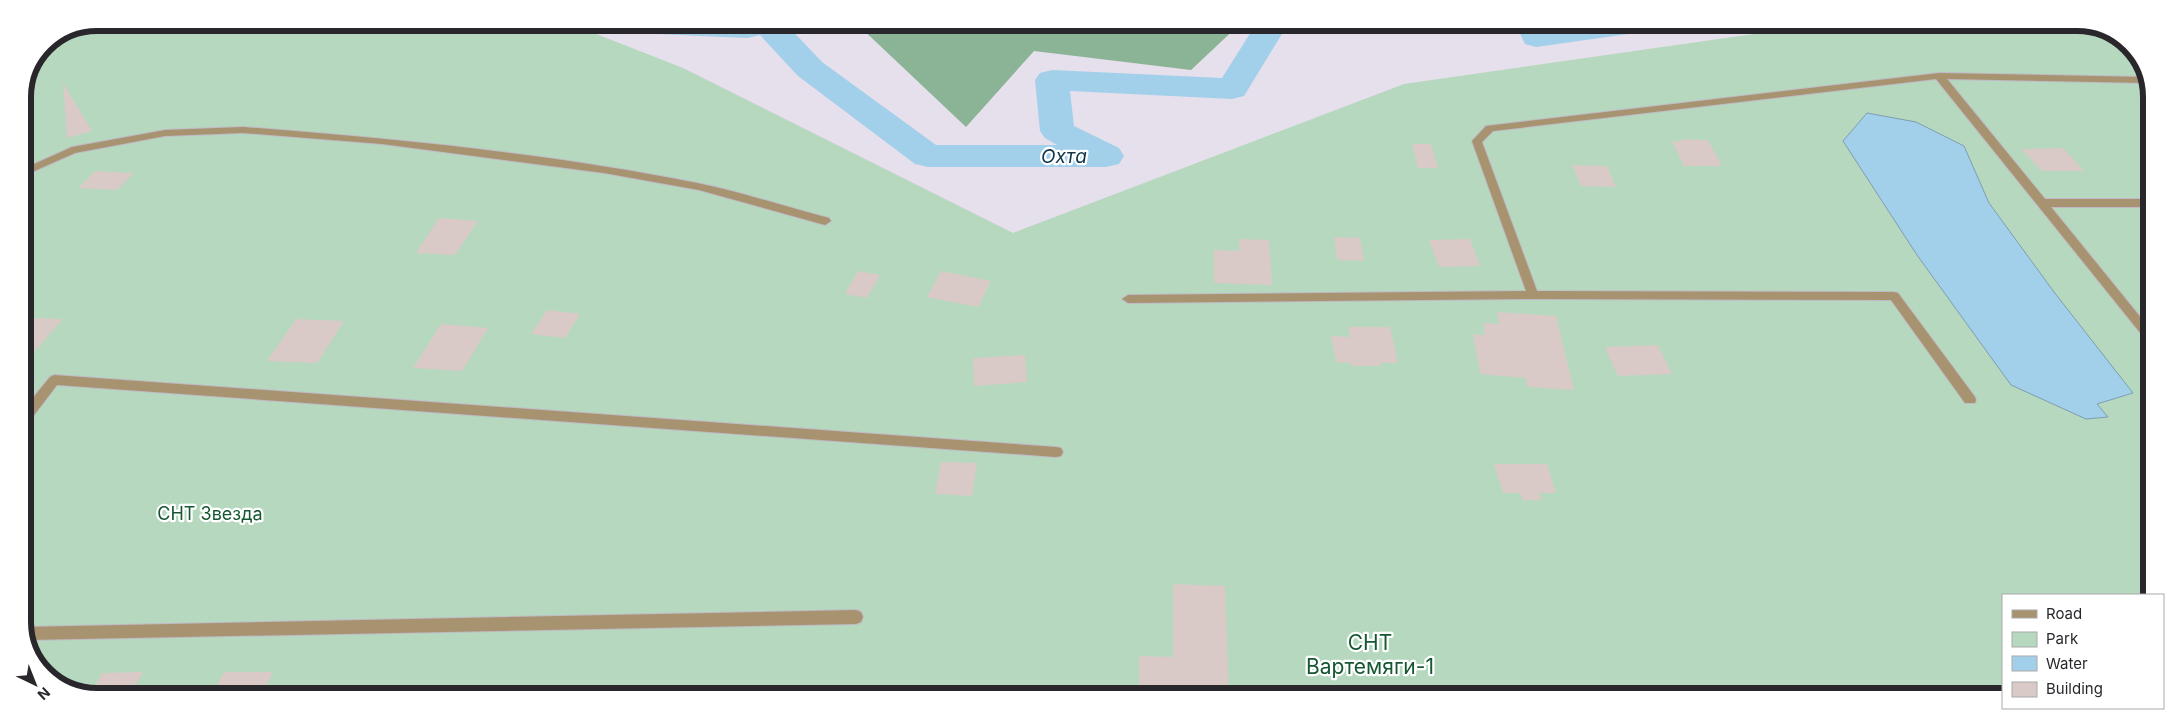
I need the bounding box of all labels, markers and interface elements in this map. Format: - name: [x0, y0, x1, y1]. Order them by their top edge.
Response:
- water label: Охта: [1041, 145, 1087, 168]
- park label: СНТ Звезда: [157, 503, 263, 524]
- legend: [2002, 594, 2164, 709]
- text: Road: [2046, 604, 2082, 623]
- text: Park: [2046, 629, 2079, 648]
- park label: СНТ Вартемяги-1: [1306, 630, 1434, 679]
- text: Water: [2046, 654, 2088, 673]
- north arrow: [10, 659, 60, 709]
- text: Building: [2046, 679, 2103, 698]
- text: N: [35, 684, 54, 704]

